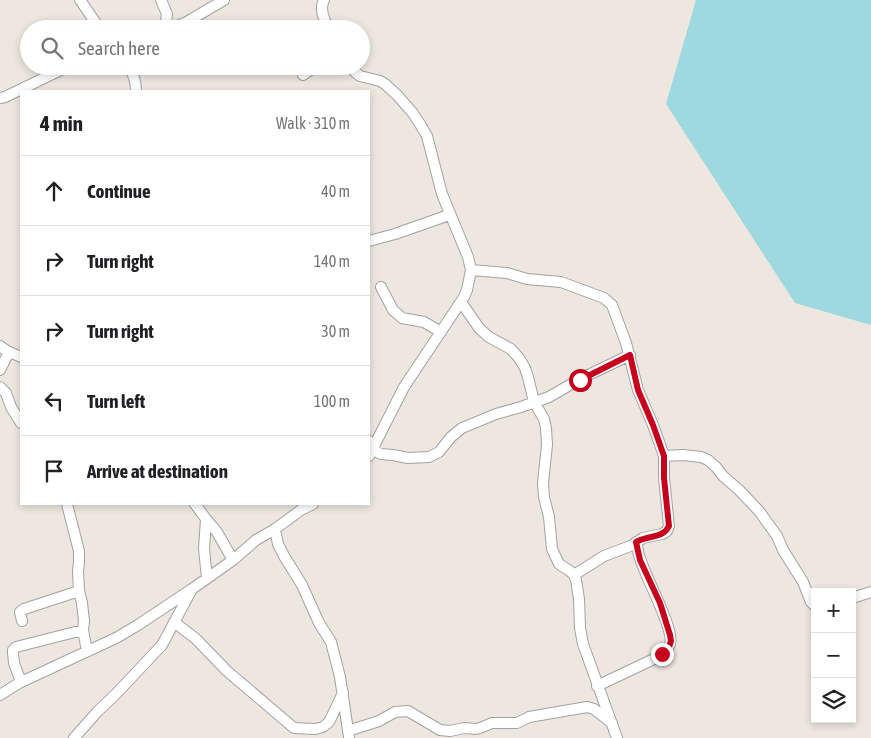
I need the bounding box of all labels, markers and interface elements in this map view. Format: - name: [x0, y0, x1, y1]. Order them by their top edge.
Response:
- search box: [20, 20, 370, 75]
- icon: search: [38, 34, 66, 62]
- text: Search here: [78, 37, 160, 59]
- text: 4 min: [40, 111, 83, 135]
- text: Walk · 310 m: [276, 114, 350, 132]
- icon: ahead: [40, 177, 68, 205]
- text: Continue: [87, 180, 151, 202]
- text: 40 m: [321, 182, 350, 200]
- icon: right: [40, 247, 68, 275]
- text: Turn right: [87, 250, 154, 272]
- text: 140 m: [314, 252, 350, 270]
- icon: right: [40, 317, 68, 345]
- text: Turn right: [87, 320, 154, 342]
- text: 30 m: [321, 322, 350, 340]
- route start: [569, 369, 592, 392]
- icon: left: [40, 387, 68, 415]
- text: Turn left: [87, 390, 145, 412]
- text: 100 m: [314, 392, 350, 410]
- icon: arrive: [40, 457, 68, 485]
- text: Arrive at destination: [87, 460, 228, 482]
- map controls: [811, 588, 856, 723]
- button: +: [811, 588, 856, 633]
- button: −: [811, 633, 856, 678]
- route end: [651, 643, 674, 666]
- button: layers: [811, 678, 856, 723]

